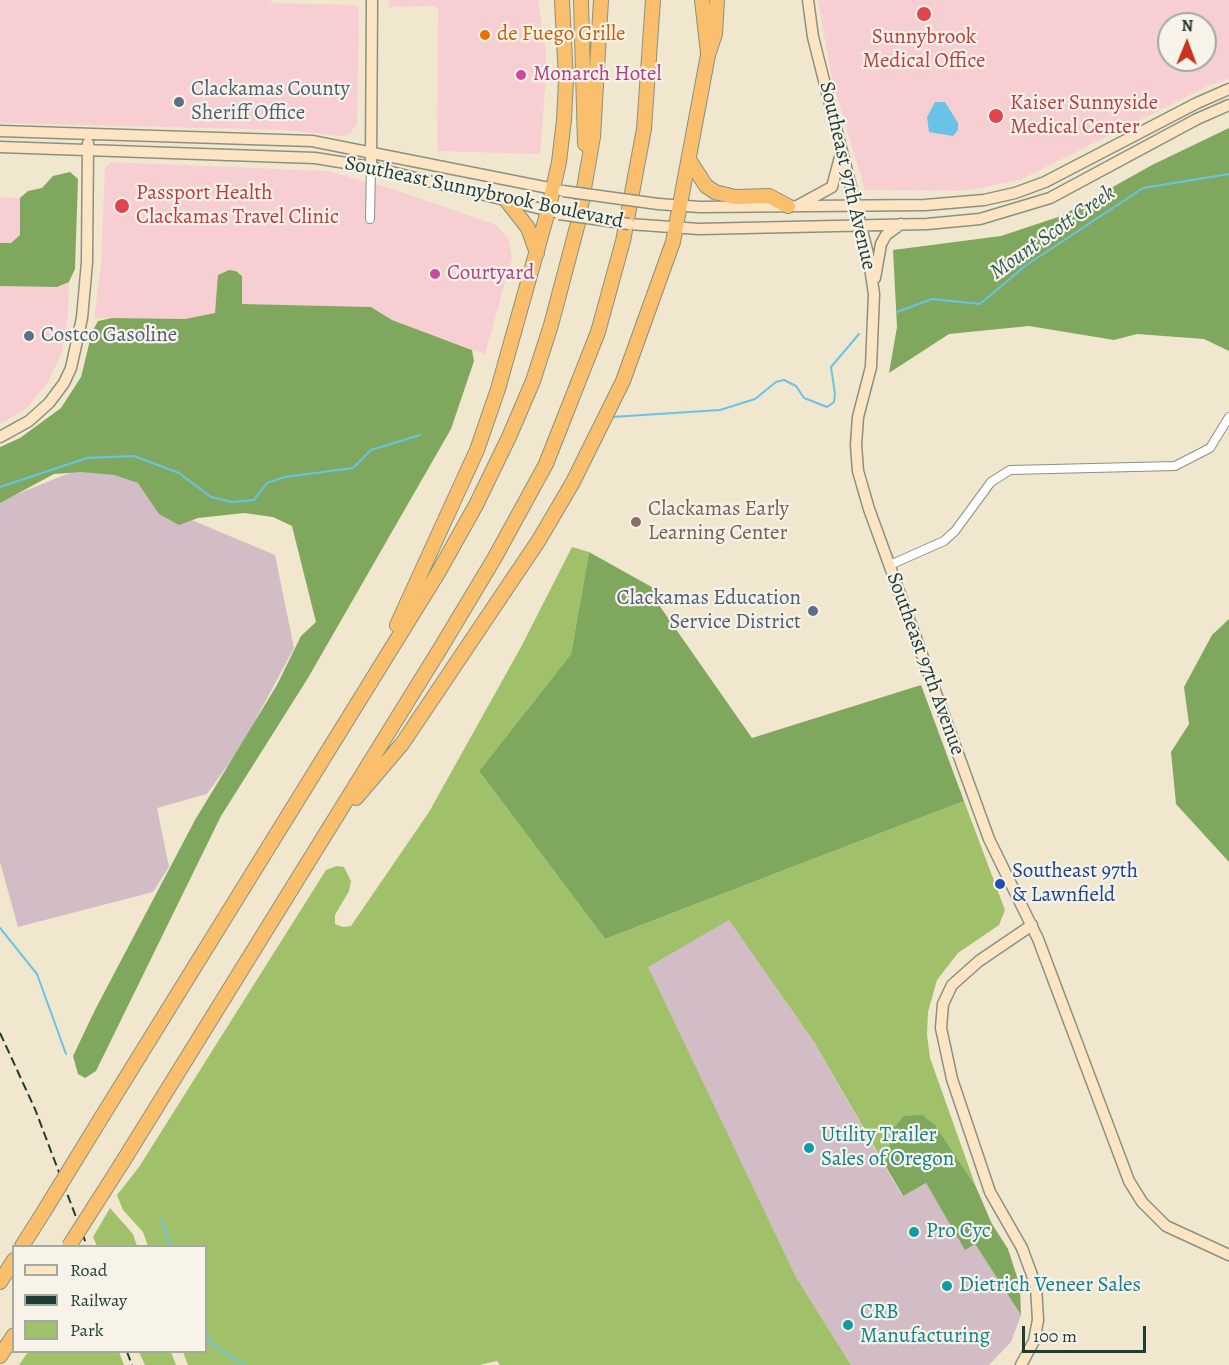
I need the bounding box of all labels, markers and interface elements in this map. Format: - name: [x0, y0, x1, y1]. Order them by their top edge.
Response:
- marker: Sunnybrook Medical Office: [915, 5, 933, 23]
- north arrow: [1157, 12, 1217, 72]
- text: N: [1181, 15, 1193, 37]
- place label: de Fuego Grille: [497, 22, 625, 48]
- place label: Sunnybrook Medical Office: [863, 25, 985, 75]
- marker: de Fuego Grille: [478, 28, 492, 42]
- place label: Monarch Hotel: [533, 62, 662, 88]
- marker: Monarch Hotel: [514, 68, 528, 82]
- place label: Clackamas County Sheriff Office: [191, 77, 350, 127]
- street label: Southeast 97th Avenue: [813, 79, 881, 273]
- place label: Kaiser Sunnyside Medical Center: [1010, 91, 1158, 141]
- marker: Clackamas County Sheriff Office: [172, 95, 186, 109]
- marker: Kaiser Sunnyside Medical Center: [987, 107, 1005, 125]
- street label: Southeast Sunnybrook Boulevard: [342, 151, 626, 235]
- water label: Mount Scott Creek: [985, 180, 1121, 286]
- place label: Passport Health Clackamas Travel Clinic: [136, 181, 339, 231]
- marker: Passport Health Clackamas Travel Clinic: [113, 197, 131, 215]
- place label: Courtyard: [447, 261, 534, 287]
- marker: Courtyard: [428, 267, 442, 281]
- place label: Costco Gasoline: [41, 323, 177, 349]
- marker: Costco Gasoline: [22, 329, 36, 343]
- place label: Clackamas Early Learning Center: [648, 497, 789, 547]
- marker: Clackamas Early Learning Center: [629, 515, 643, 529]
- street label: Southeast 97th Avenue: [880, 569, 970, 759]
- place label: Clackamas Education Service District: [617, 586, 801, 636]
- marker: Clackamas Education Service District: [806, 604, 820, 618]
- place label: Southeast 97th & Lawnfield: [1012, 859, 1138, 909]
- marker: Southeast 97th & Lawnfield: [993, 877, 1007, 891]
- place label: Utility Trailer Sales of Oregon: [821, 1123, 954, 1173]
- marker: Utility Trailer Sales of Oregon: [802, 1141, 816, 1155]
- place label: Pro Cyc: [926, 1219, 991, 1245]
- marker: Pro Cyc: [907, 1225, 921, 1239]
- legend: [12, 1245, 207, 1353]
- text: Road: [70, 1258, 107, 1282]
- place label: Dietrich Veneer Sales: [959, 1273, 1141, 1299]
- marker: Dietrich Veneer Sales: [940, 1279, 954, 1293]
- text: Railway: [70, 1288, 127, 1312]
- place label: CRB Manufacturing: [860, 1300, 990, 1350]
- scale bar: [1025, 1314, 1150, 1352]
- text: Park: [70, 1318, 104, 1342]
- marker: CRB Manufacturing: [841, 1318, 855, 1332]
- text: 100 m: [1033, 1324, 1077, 1348]

